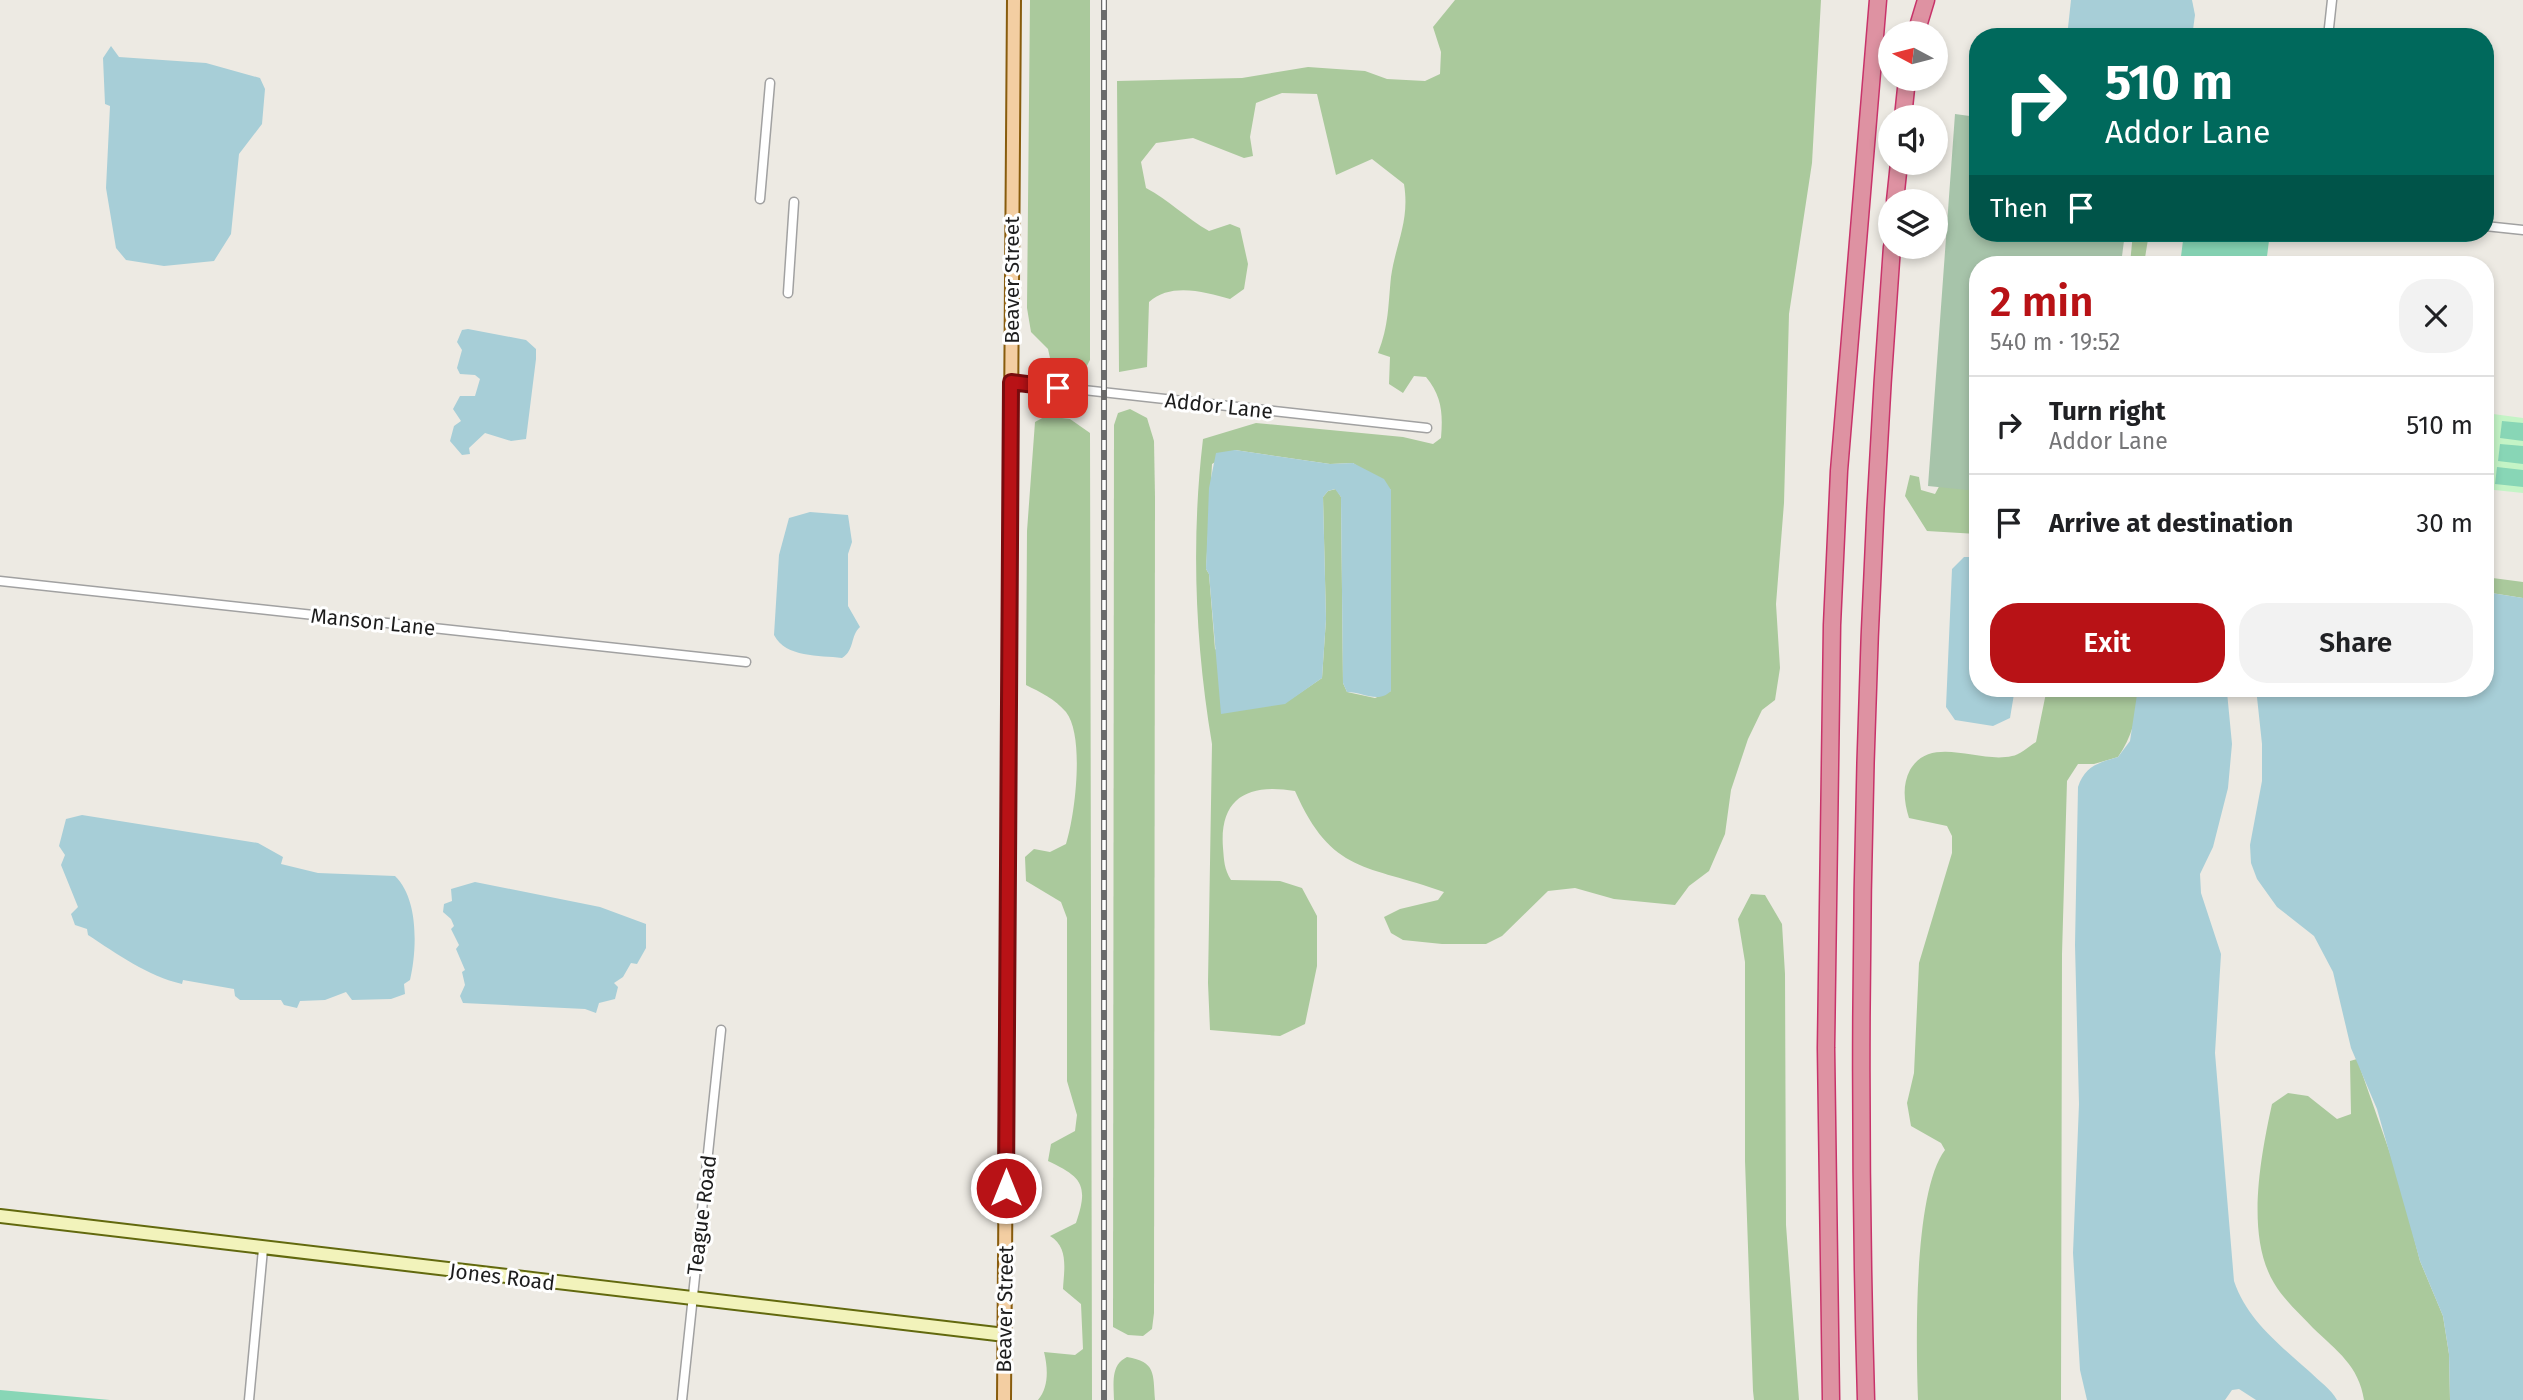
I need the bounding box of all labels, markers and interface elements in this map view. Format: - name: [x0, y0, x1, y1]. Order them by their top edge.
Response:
- north arrow: [1878, 21, 1948, 91]
- map controls: [1878, 21, 1948, 259]
- text: 510 m: [2105, 53, 2233, 112]
- icon: right: [1990, 56, 2081, 147]
- button: sound: [1878, 105, 1948, 175]
- text: Addor Lane: [2105, 113, 2270, 151]
- button: layers: [1878, 189, 1948, 259]
- icon: arrive: [2062, 189, 2100, 227]
- text: Then: [1990, 193, 2048, 224]
- street label: Beaver Street: [999, 216, 1025, 344]
- text: 2 min: [1990, 277, 2094, 327]
- button: close: [2399, 279, 2473, 353]
- text: 540 m · 19:52: [1990, 328, 2120, 356]
- pin: [1028, 358, 1088, 418]
- icon: arrive: [1039, 369, 1077, 407]
- street label: Addor Lane: [1164, 387, 1274, 425]
- text: Turn right: [2049, 396, 2166, 427]
- icon: right: [1990, 406, 2028, 444]
- text: 510 m: [2406, 410, 2473, 441]
- text: Addor Lane: [2049, 427, 2168, 455]
- icon: arrive: [1990, 504, 2028, 542]
- text: Arrive at destination: [2049, 508, 2293, 539]
- text: 30 m: [2416, 508, 2473, 539]
- street label: Manson Lane: [309, 603, 437, 641]
- button: Exit: [1990, 603, 2225, 683]
- button: Share: [2239, 603, 2473, 683]
- position arrow: [969, 1151, 1043, 1225]
- street label: Teague Road: [682, 1154, 722, 1276]
- street label: Beaver Street: [991, 1245, 1019, 1373]
- street label: Jones Road: [448, 1258, 556, 1296]

